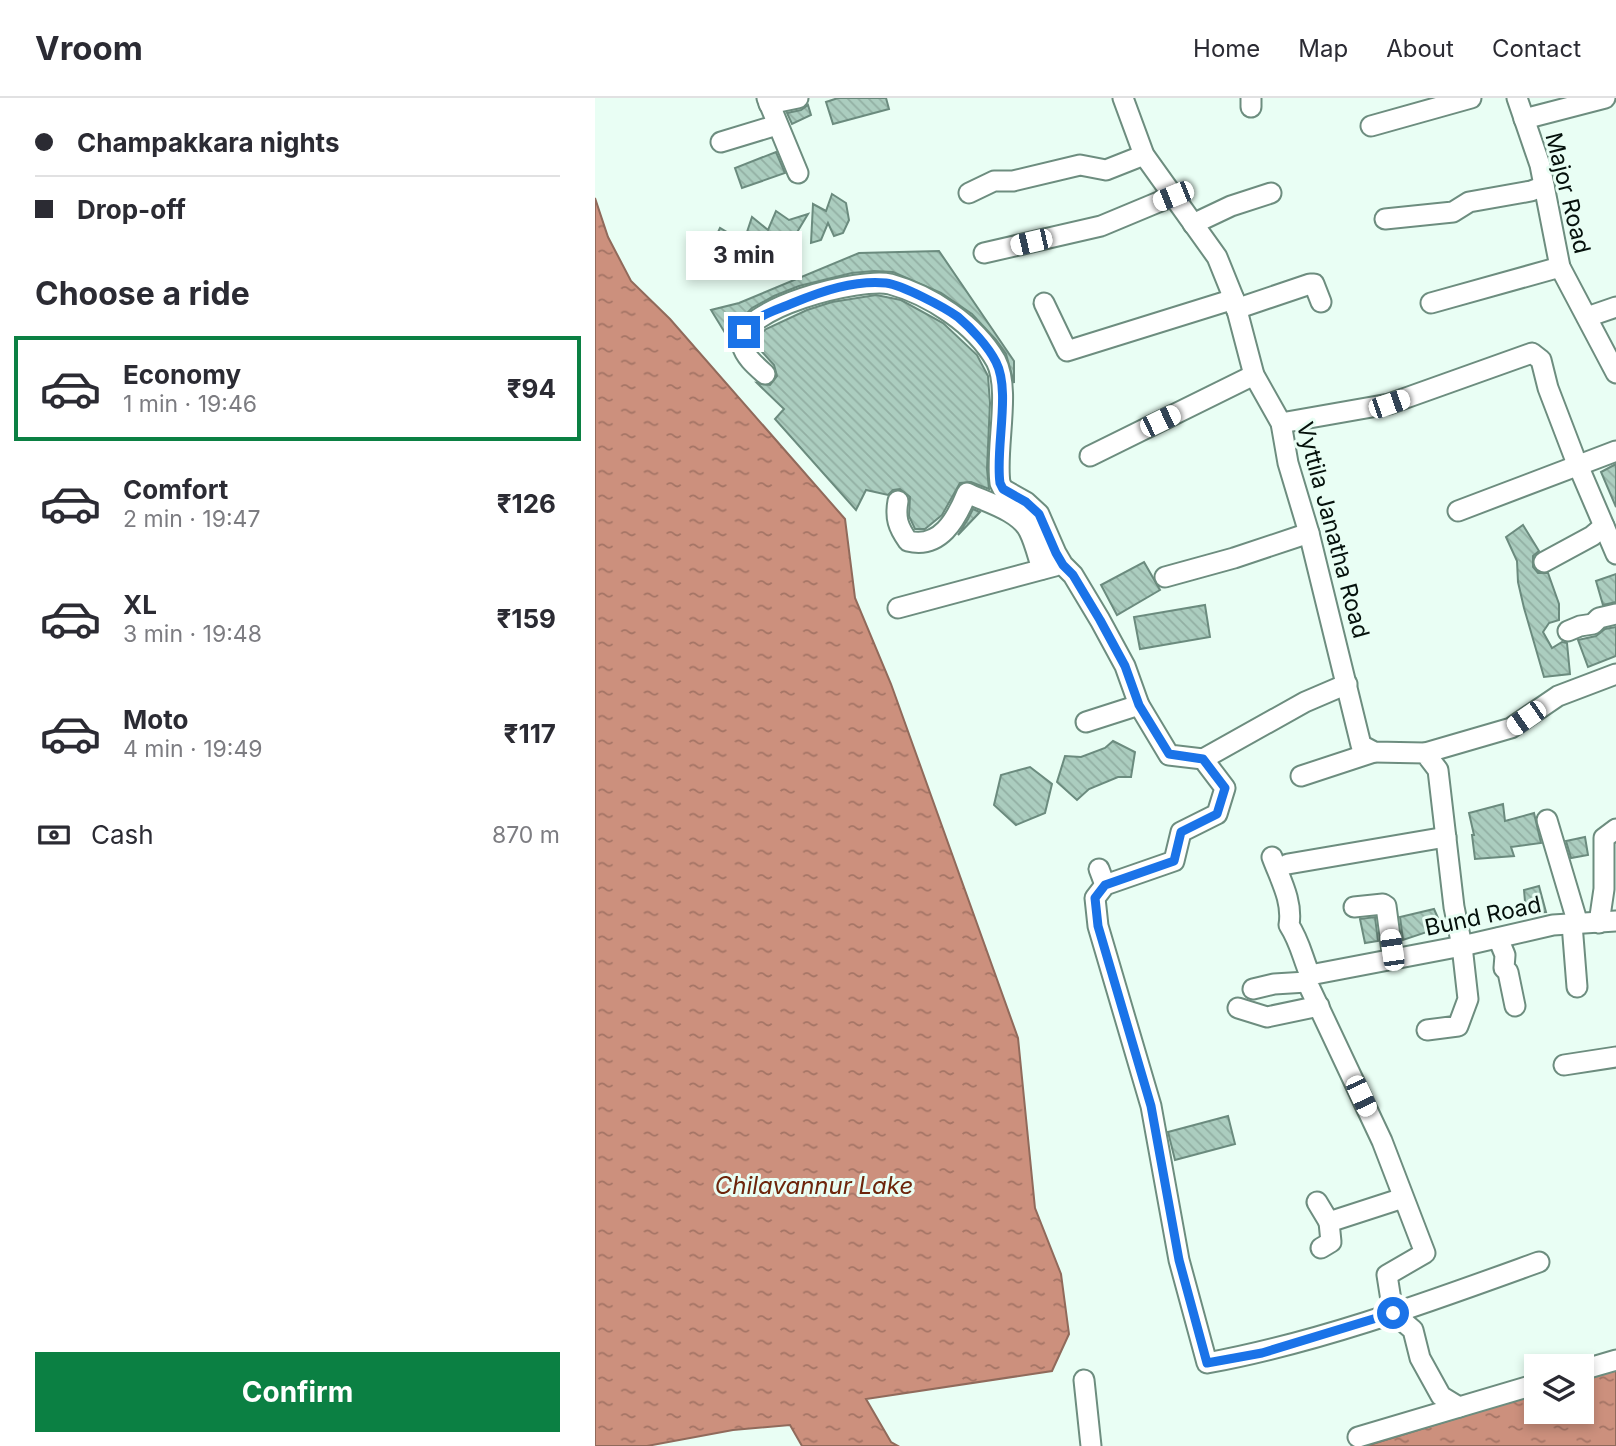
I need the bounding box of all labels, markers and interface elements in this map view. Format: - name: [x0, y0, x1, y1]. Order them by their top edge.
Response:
- text: Vroom: [35, 28, 143, 68]
- text: Home: [1193, 34, 1260, 63]
- text: Map: [1298, 34, 1348, 63]
- text: About: [1386, 34, 1454, 63]
- text: Contact: [1492, 34, 1581, 63]
- text: Champakkara nights: [77, 127, 339, 158]
- street label: Major Road: [1539, 130, 1597, 256]
- car: [1150, 178, 1197, 214]
- text: Drop-off: [77, 194, 186, 225]
- car: [1009, 227, 1054, 257]
- callout: 3 min: [686, 230, 802, 280]
- text: 3 min: [713, 241, 775, 269]
- text: Choose a ride: [35, 274, 250, 313]
- route end: [728, 316, 760, 348]
- icon: car: [39, 357, 102, 420]
- text: Economy: [123, 359, 241, 390]
- text: ₹94: [507, 373, 556, 404]
- car: [1366, 387, 1413, 421]
- text: 1 min · 19:46: [123, 390, 257, 418]
- car: [1137, 402, 1184, 440]
- street label: Vyttila Janatha Road: [1291, 419, 1375, 641]
- icon: car: [39, 472, 102, 535]
- text: Comfort: [123, 474, 228, 505]
- text: ₹126: [497, 488, 556, 519]
- text: 2 min · 19:47: [123, 505, 260, 533]
- icon: car: [39, 587, 102, 650]
- text: XL: [123, 589, 157, 620]
- text: ₹159: [496, 603, 556, 634]
- text: 3 min · 19:48: [123, 620, 262, 648]
- car: [1503, 697, 1550, 739]
- icon: car: [39, 702, 102, 765]
- text: Moto: [123, 704, 188, 735]
- text: ₹117: [504, 718, 556, 749]
- text: 4 min · 19:49: [123, 735, 263, 763]
- icon: cash: [35, 816, 73, 854]
- text: Cash: [91, 819, 154, 850]
- text: 870 m: [492, 821, 560, 849]
- street label: Bund Road: [1422, 890, 1544, 942]
- car: [1379, 928, 1406, 972]
- car: [1343, 1073, 1380, 1119]
- water label: Chilavannur Lake: [715, 1171, 913, 1200]
- route start: [1377, 1297, 1409, 1329]
- button: Confirm: [35, 1352, 560, 1432]
- map controls: [1524, 1354, 1594, 1424]
- button: layers: [1524, 1354, 1594, 1424]

